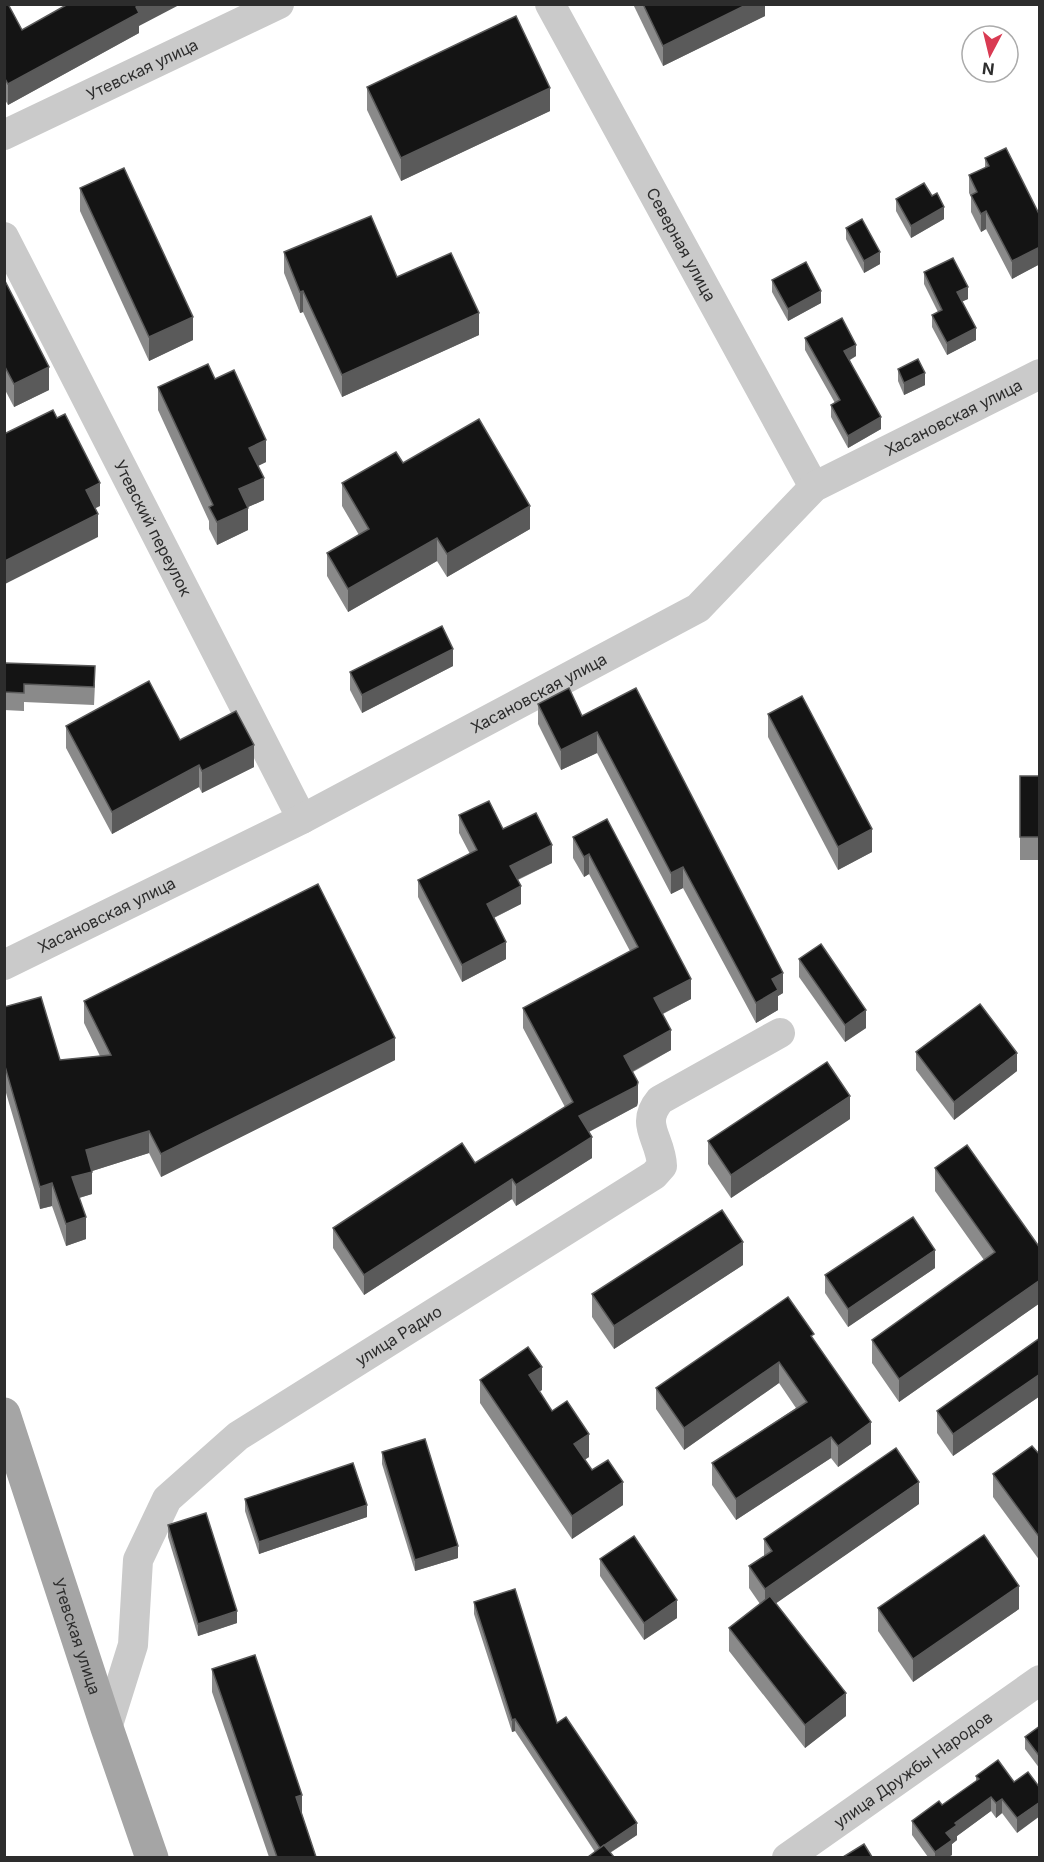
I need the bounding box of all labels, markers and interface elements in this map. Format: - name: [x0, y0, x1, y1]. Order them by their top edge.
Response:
- north arrow: [960, 24, 1020, 84]
- street label: Утевская улица: [83, 34, 201, 104]
- text: N: [981, 58, 995, 80]
- street label: Северная улица: [642, 184, 721, 305]
- street label: Хасановская улица: [881, 375, 1025, 460]
- street label: Утевский переулок: [110, 457, 196, 600]
- street label: Хасановская улица: [467, 649, 610, 737]
- street label: Хасановская улица: [34, 873, 179, 957]
- street label: улица Радио: [352, 1301, 445, 1370]
- street label: Утевская улица: [49, 1576, 105, 1697]
- street label: улица Дружбы Народов: [830, 1707, 996, 1832]

